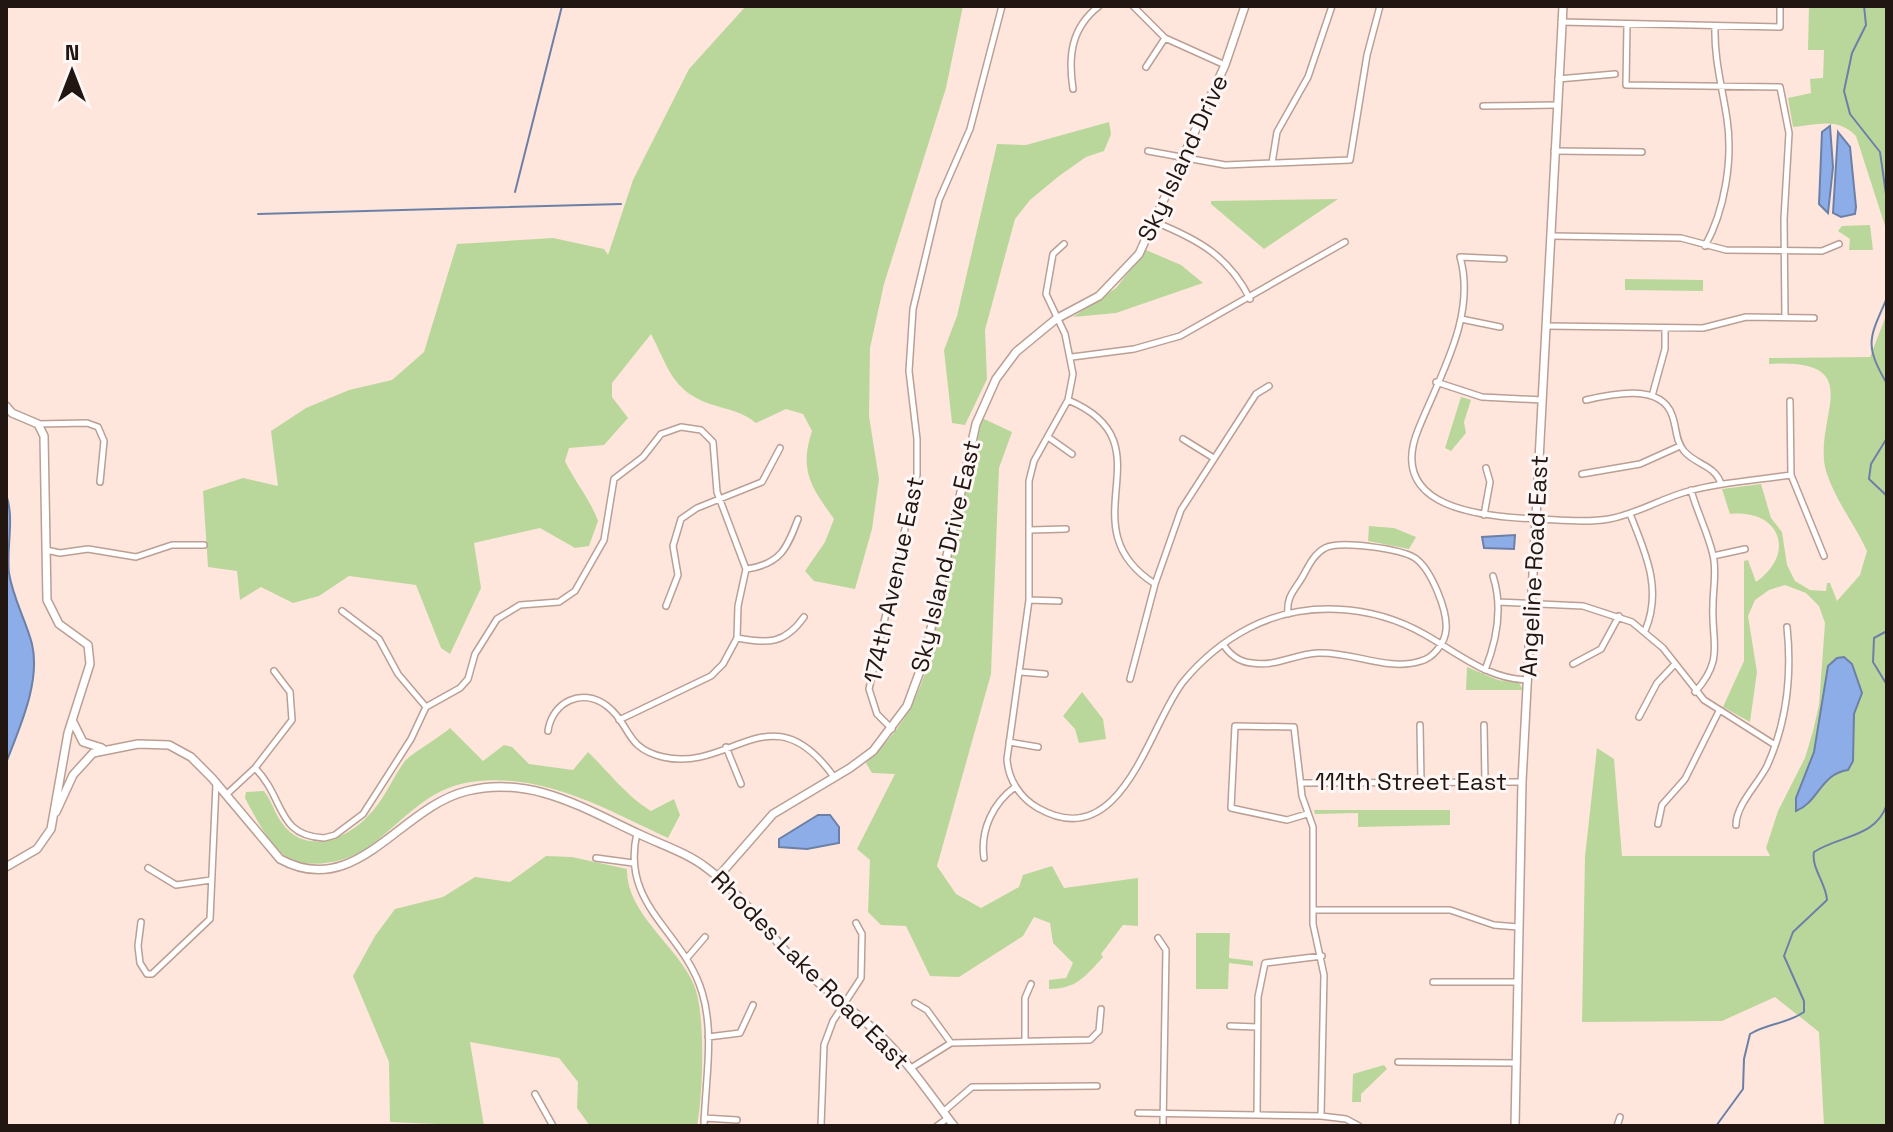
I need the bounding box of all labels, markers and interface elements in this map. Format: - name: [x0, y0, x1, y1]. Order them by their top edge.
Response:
- north arrow: [32, 32, 112, 112]
- text: N: [65, 38, 79, 66]
- street label: Sky Island Drive: [1130, 69, 1235, 246]
- street label: Sky Island Drive East: [904, 437, 987, 675]
- street label: Angeline Road East: [1512, 454, 1555, 678]
- street label: 174th Avenue East: [856, 474, 931, 686]
- street label: 111th Street East: [1315, 766, 1507, 797]
- street label: Rhodes Lake Road East: [704, 864, 916, 1076]

